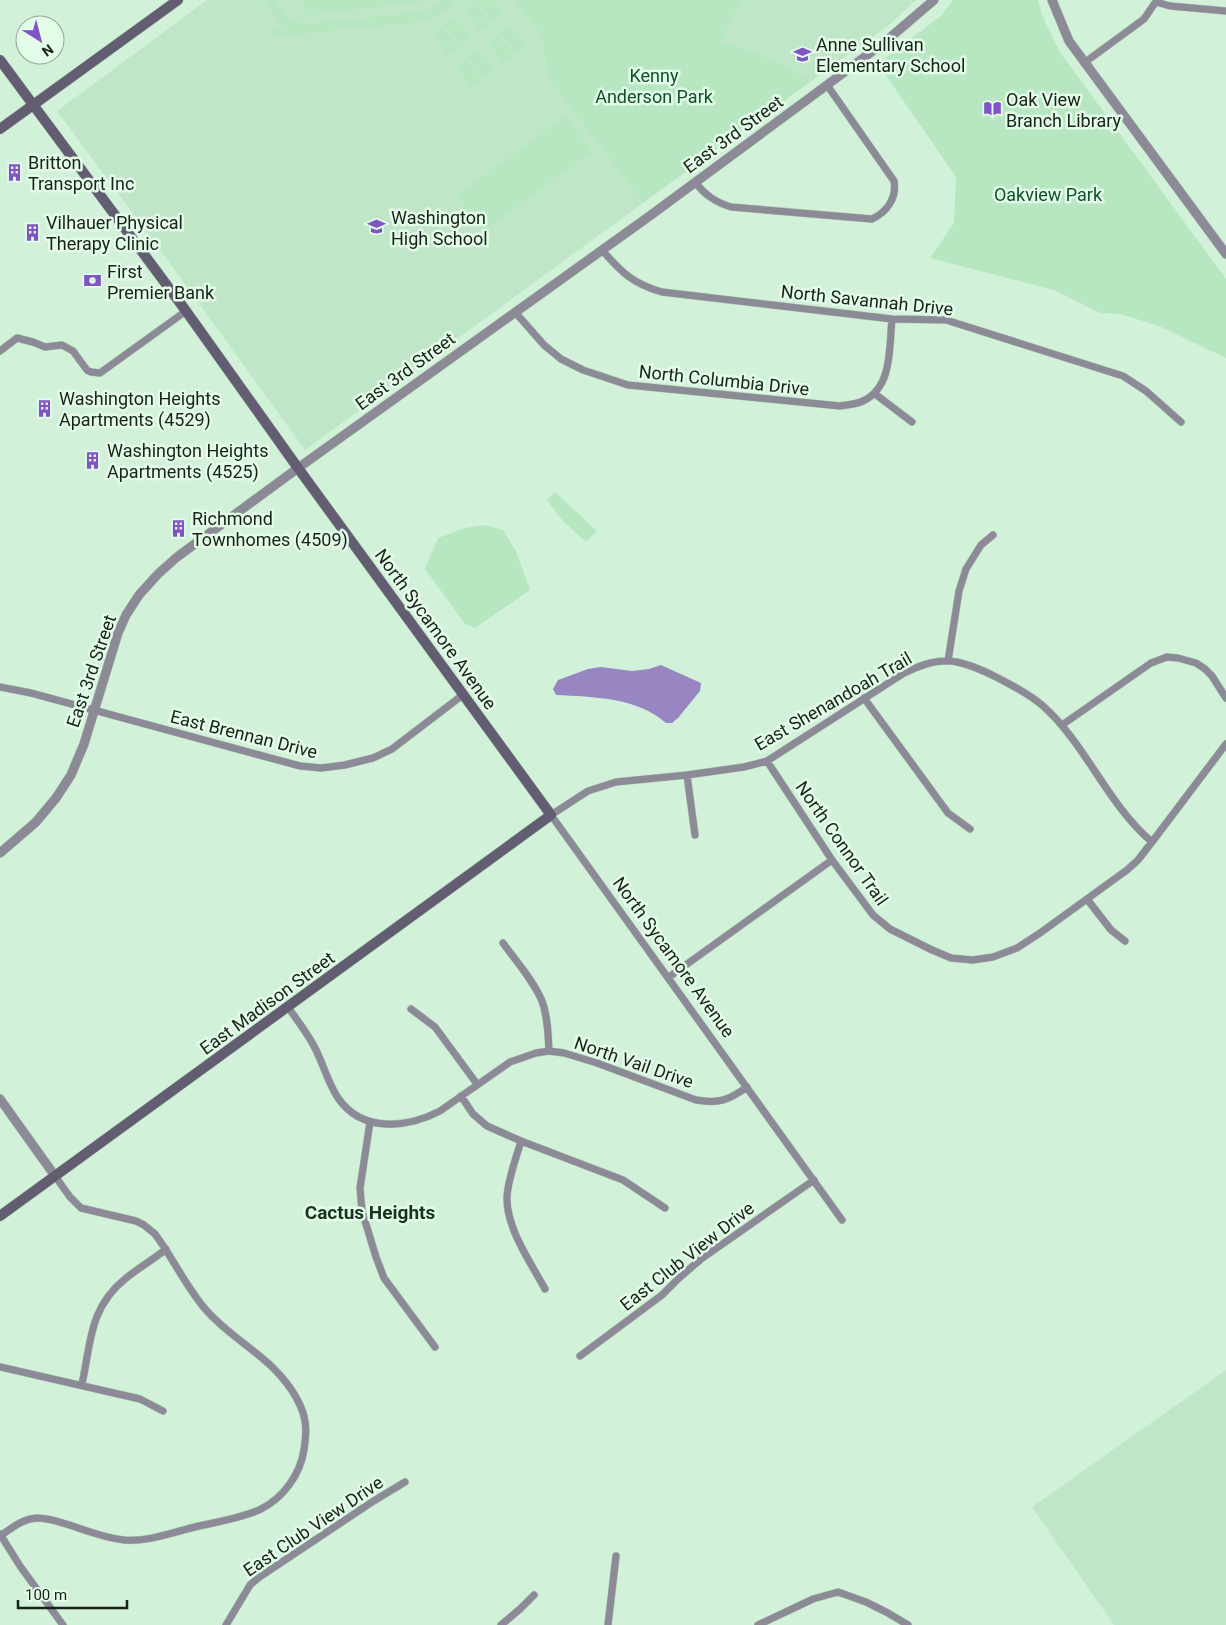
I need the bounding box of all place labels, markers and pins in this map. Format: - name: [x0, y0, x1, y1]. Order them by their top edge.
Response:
- place label: Anne Sullivan Elementary School: [816, 34, 965, 76]
- school or university icon: Anne Sullivan Elementary School: [792, 44, 812, 64]
- place label: Oak View Branch Library: [1006, 89, 1121, 131]
- library icon: Oak View Branch Library: [982, 99, 1002, 119]
- place label: Britton Transport Inc: [28, 152, 134, 194]
- building icon: Britton Transport Inc: [4, 162, 24, 182]
- place label: Washington High School: [391, 207, 488, 249]
- place label: Vilhauer Physical Therapy Clinic: [46, 212, 183, 254]
- school or university icon: Washington High School: [367, 217, 387, 237]
- building icon: Vilhauer Physical Therapy Clinic: [22, 222, 42, 242]
- place label: First Premier Bank: [107, 261, 215, 303]
- bank icon: First Premier Bank: [83, 271, 103, 291]
- place label: Washington Heights Apartments (4529): [59, 388, 220, 431]
- building icon: Washington Heights Apartments (4529): [35, 398, 55, 418]
- place label: Washington Heights Apartments (4525): [107, 440, 268, 483]
- building icon: Washington Heights Apartments (4525): [83, 450, 103, 470]
- place label: Richmond Townhomes (4509): [192, 508, 348, 551]
- building icon: Richmond Townhomes (4509): [168, 518, 188, 538]

